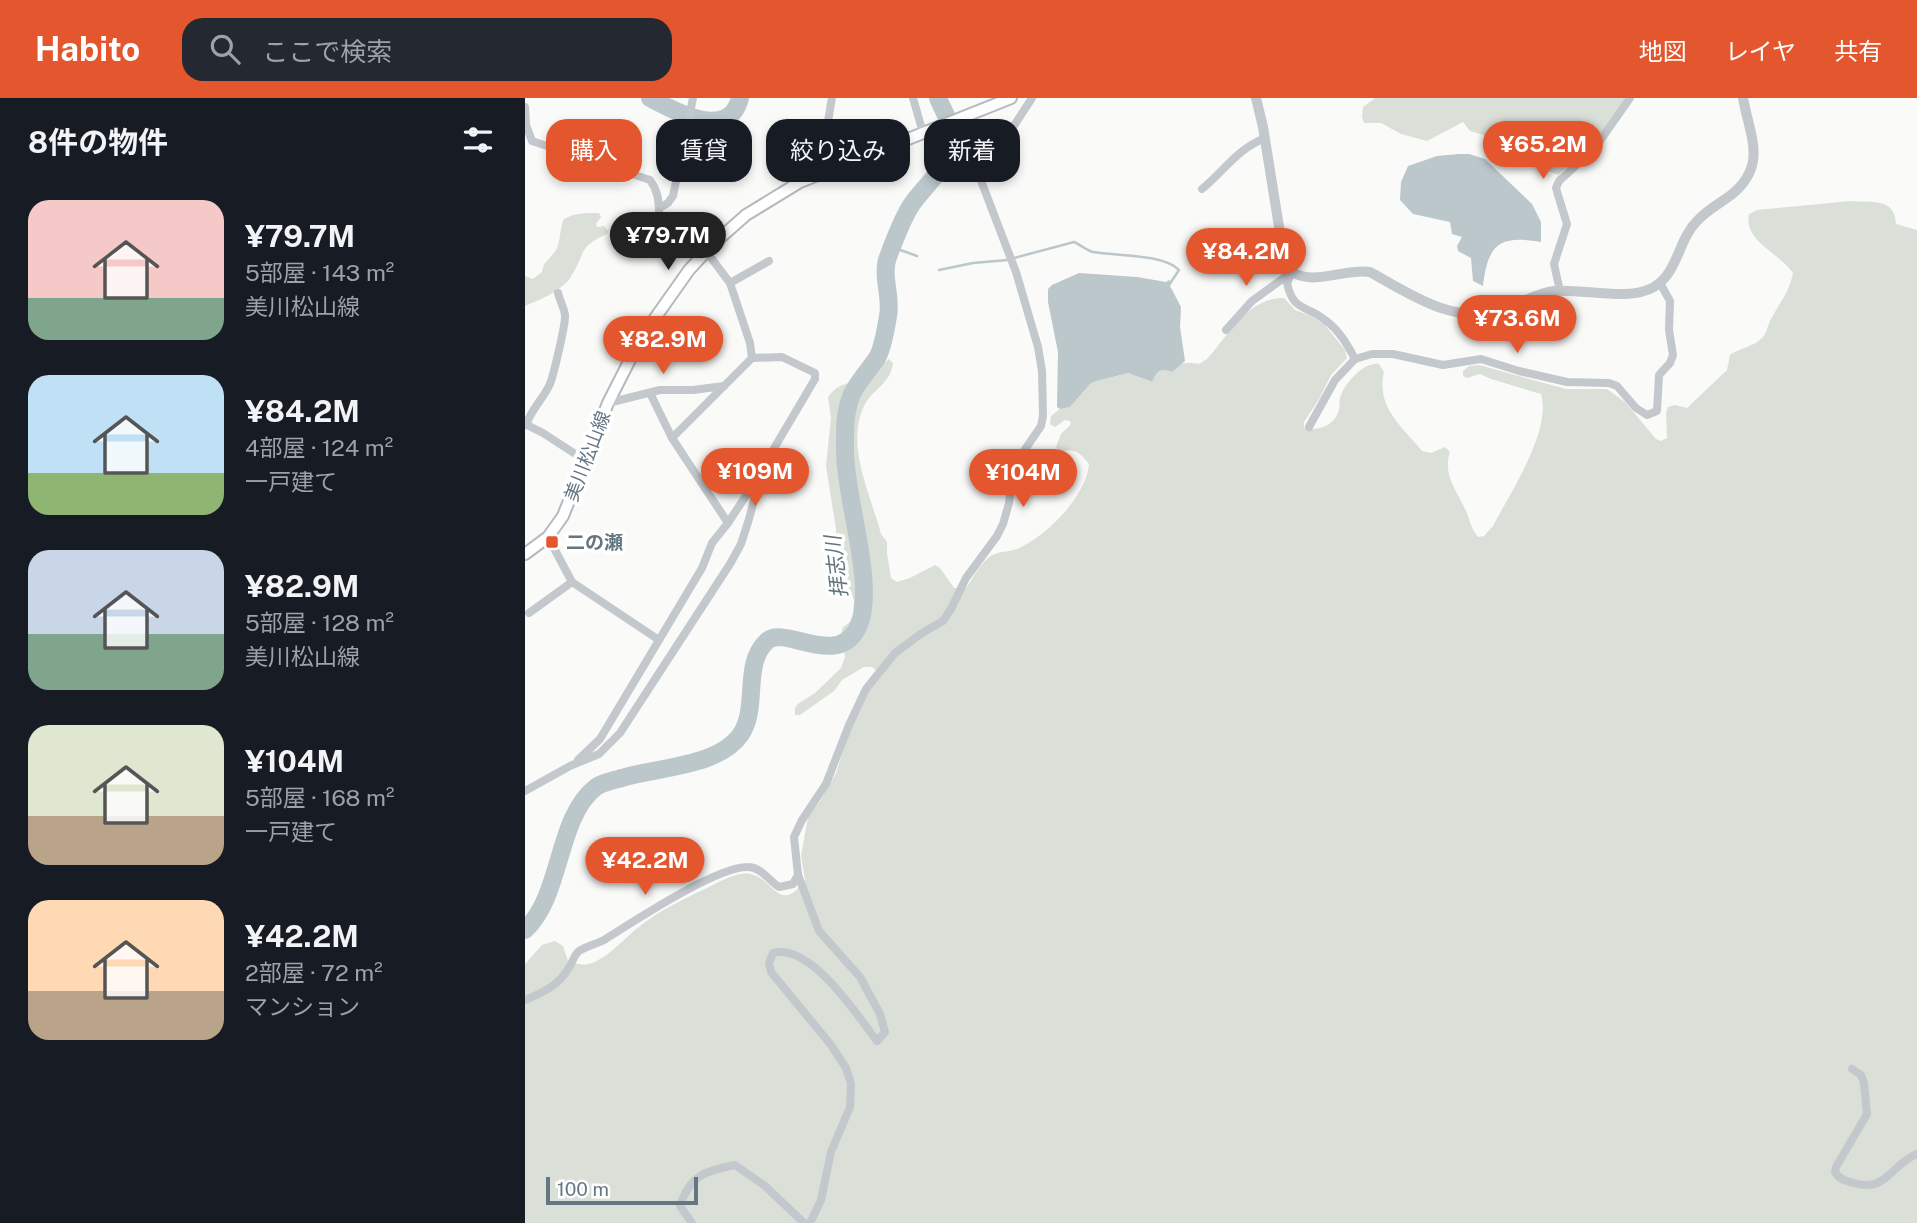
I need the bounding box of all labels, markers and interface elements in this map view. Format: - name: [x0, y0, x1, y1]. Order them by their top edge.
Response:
- search box: [182, 18, 672, 81]
- text: Habito: [35, 30, 140, 68]
- icon: search: [206, 30, 244, 68]
- text: ここで検索: [262, 36, 392, 67]
- text: 地図: [1639, 37, 1687, 65]
- text: レイヤ: [1725, 37, 1796, 65]
- text: 共有: [1834, 37, 1882, 65]
- chip: 購入: [546, 119, 642, 182]
- chip: 賃貸: [656, 119, 752, 182]
- chip: 絞り込み: [766, 119, 910, 182]
- chip: 新着: [924, 119, 1020, 182]
- icon: filters: [459, 121, 497, 159]
- pin: ¥65.2M: [1486, 122, 1600, 181]
- text: 8件の物件: [28, 124, 168, 160]
- text: ¥65.2M: [1499, 130, 1587, 157]
- pin: ¥79.7M: [611, 212, 725, 272]
- text: ¥79.7M: [245, 218, 355, 254]
- text: ¥79.7M: [626, 221, 710, 248]
- icon: home: [84, 228, 168, 312]
- pin: ¥84.2M: [1189, 228, 1303, 288]
- text: ¥84.2M: [1202, 237, 1290, 264]
- text: 5部屋 · 143 m²: [245, 259, 394, 286]
- text: 美川松山線: [245, 293, 360, 320]
- pin: ¥73.6M: [1460, 296, 1574, 355]
- text: ¥73.6M: [1473, 304, 1561, 331]
- pin: ¥82.9M: [606, 316, 720, 376]
- text: ¥82.9M: [619, 325, 707, 352]
- text: ¥84.2M: [245, 393, 360, 429]
- icon: home: [84, 403, 168, 487]
- street label: 美川松山線: [560, 408, 614, 504]
- text: 4部屋 · 124 m²: [245, 434, 393, 461]
- pin: ¥109M: [706, 448, 804, 508]
- pin: ¥104M: [974, 450, 1072, 509]
- text: ¥109M: [717, 457, 793, 484]
- text: ¥104M: [985, 458, 1061, 485]
- text: 一戸建て: [245, 468, 337, 495]
- place label: 二の瀬: [566, 531, 623, 553]
- water label: 拝志川: [820, 532, 852, 600]
- marker: 二の瀬: [544, 534, 560, 550]
- text: ¥82.9M: [245, 568, 359, 604]
- icon: home: [84, 578, 168, 662]
- text: 5部屋 · 128 m²: [245, 609, 394, 636]
- text: 美川松山線: [245, 643, 360, 670]
- text: ¥104M: [245, 743, 344, 779]
- icon: home: [84, 753, 168, 837]
- text: 5部屋 · 168 m²: [245, 784, 394, 811]
- text: 一戸建て: [245, 818, 337, 845]
- pin: ¥42.2M: [588, 838, 702, 897]
- text: ¥42.2M: [601, 846, 689, 873]
- text: ¥42.2M: [245, 918, 359, 954]
- icon: home: [84, 928, 168, 1012]
- text: 2部屋 · 72 m²: [245, 959, 383, 986]
- text: マンション: [245, 993, 360, 1020]
- scale bar: [546, 1174, 698, 1206]
- text: 100 m: [557, 1178, 609, 1200]

